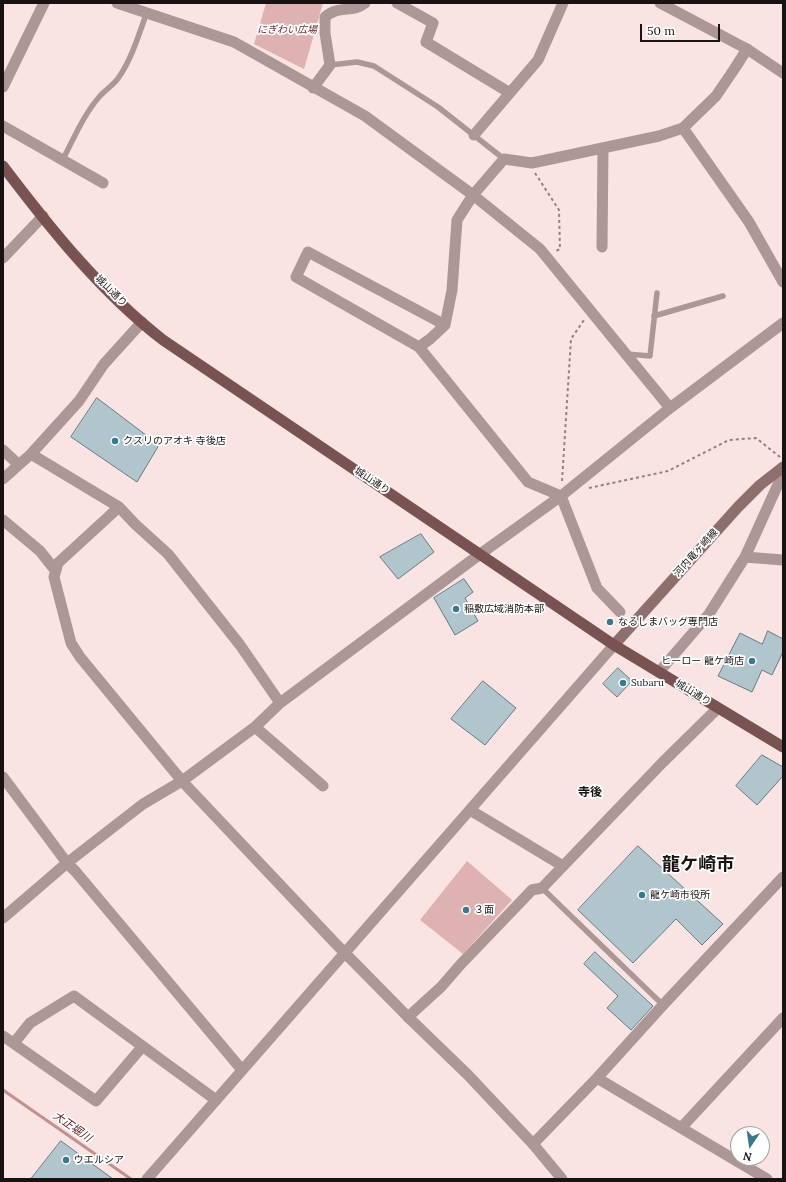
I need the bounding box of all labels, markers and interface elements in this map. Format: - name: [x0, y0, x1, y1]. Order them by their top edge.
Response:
- scale bar: [642, 16, 722, 42]
- text: 50 m: [647, 23, 675, 38]
- park label: にぎわい広場: [257, 24, 317, 36]
- street label: 城山通り: [93, 273, 129, 309]
- place label: クスリのアオキ 寺後店: [123, 435, 226, 447]
- marker: クスリのアオキ 寺後店: [110, 436, 120, 446]
- street label: 城山通り: [352, 465, 392, 497]
- street label: 河内竜ヶ崎線: [671, 527, 721, 579]
- place label: 稲敷広域消防本部: [464, 603, 544, 615]
- marker: 稲敷広域消防本部: [451, 604, 461, 614]
- place label: なるしまバッグ専門店: [618, 616, 718, 628]
- marker: なるしまバッグ専門店: [605, 617, 615, 627]
- place label: ヒーロー 龍ケ崎店: [661, 655, 744, 667]
- marker: ヒーロー 龍ケ崎店: [747, 656, 757, 666]
- place label: Subaru: [631, 677, 664, 689]
- marker: Subaru: [618, 678, 628, 688]
- street label: 城山通り: [673, 678, 713, 708]
- district label: 寺後: [578, 786, 602, 800]
- district label: 龍ケ崎市: [662, 854, 734, 876]
- place label: 龍ケ崎市役所: [650, 889, 710, 901]
- marker: 龍ケ崎市役所: [637, 890, 647, 900]
- place label: ３面: [474, 904, 494, 916]
- marker: ３面: [461, 905, 471, 915]
- water label: 大正堀川: [50, 1109, 94, 1145]
- north arrow: [730, 1126, 770, 1166]
- text: N: [742, 1149, 753, 1164]
- place label: ウエルシア: [74, 1154, 124, 1166]
- marker: ウエルシア: [61, 1155, 71, 1165]

